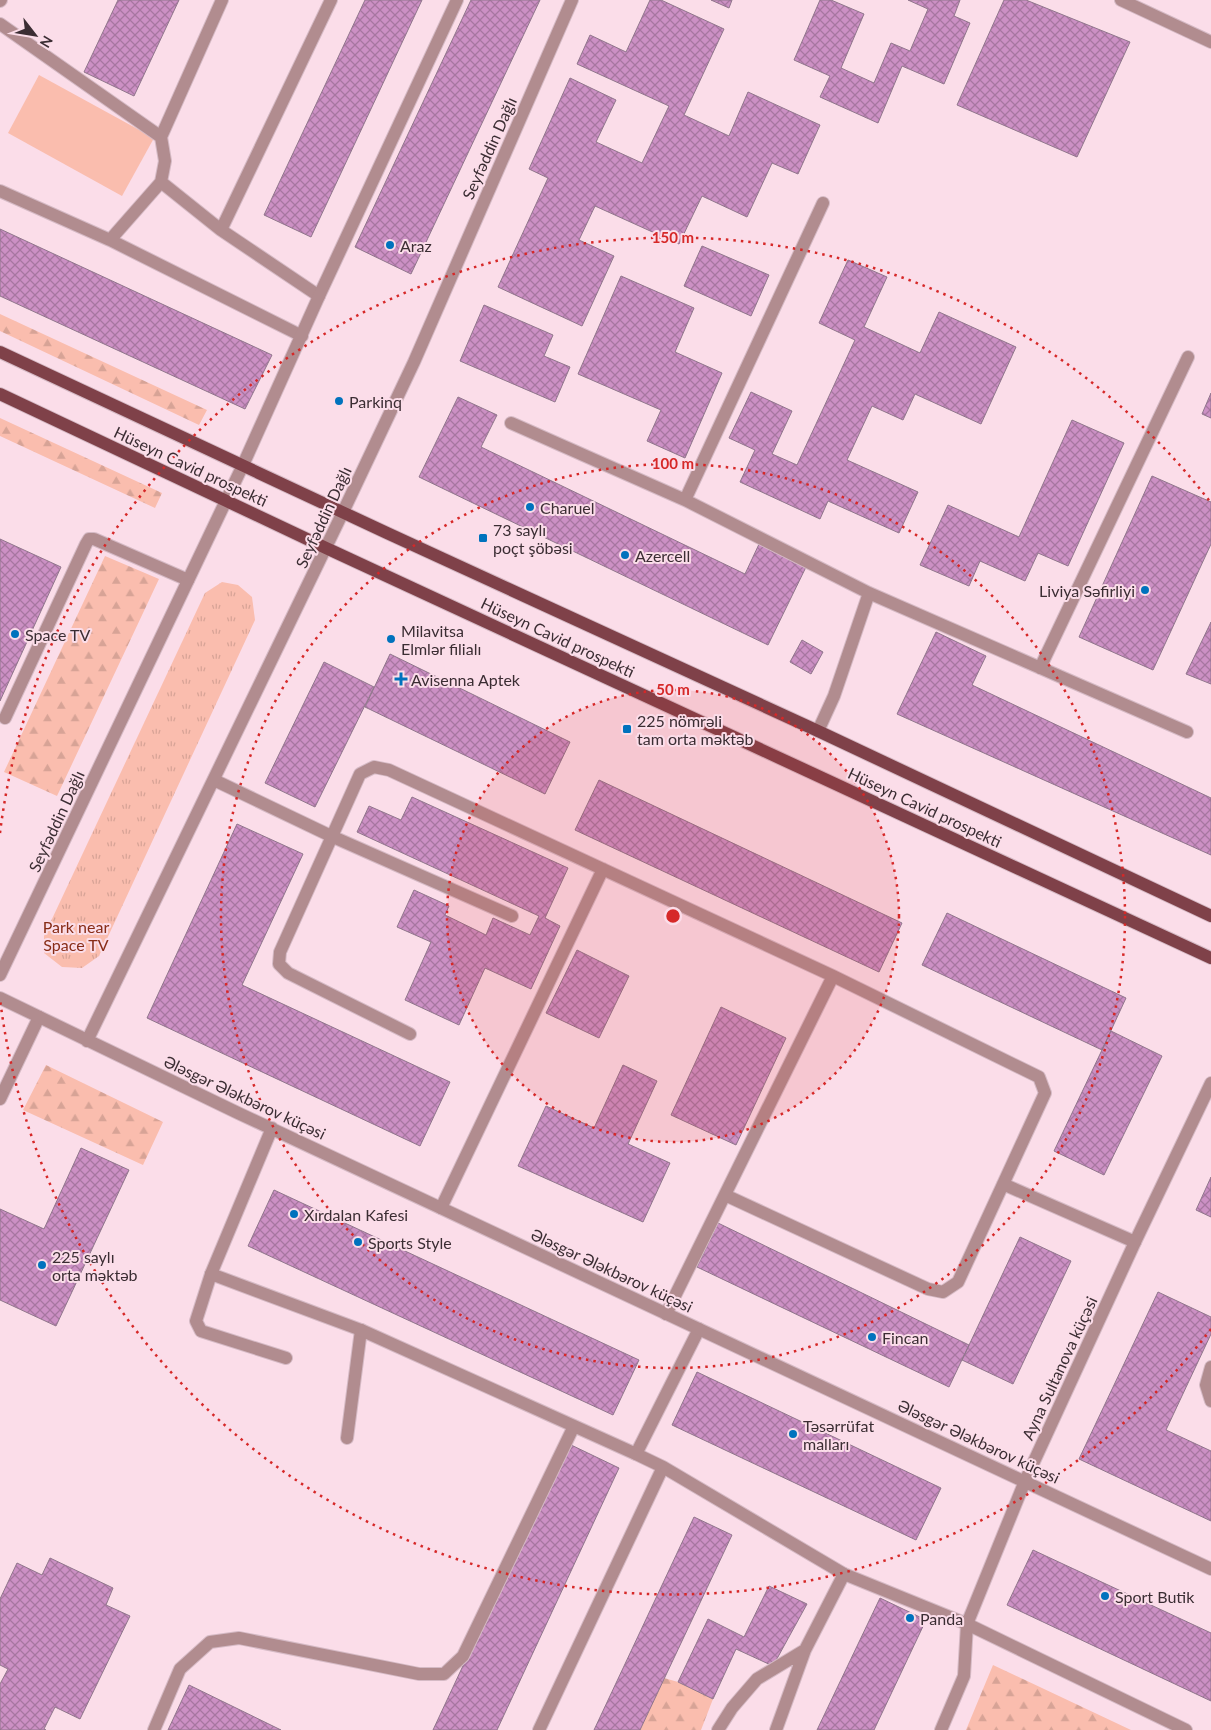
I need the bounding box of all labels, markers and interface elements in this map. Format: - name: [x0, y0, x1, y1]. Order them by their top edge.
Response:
- north arrow: [10, 10, 60, 60]
- text: N: [37, 33, 57, 51]
- street label: Seyfəddin Dağlı: [458, 94, 520, 202]
- text: 150 m: [652, 228, 694, 246]
- place label: Araz: [400, 236, 432, 255]
- marker: Araz: [384, 239, 396, 251]
- place label: Parkinq: [349, 392, 402, 411]
- marker: Parkinq: [333, 395, 345, 407]
- street label: Hüseyn Cavid prospekti: [111, 422, 271, 510]
- text: 100 m: [652, 454, 694, 472]
- street label: Seyfəddin Dağlı: [291, 463, 355, 571]
- place label: Charuel: [540, 498, 595, 517]
- marker: Charuel: [524, 501, 536, 513]
- place label: 73 saylı poçt şöbəsi: [493, 520, 573, 557]
- marker: 73 saylı poçt şöbəsi: [477, 532, 489, 544]
- place label: Azercell: [635, 546, 690, 565]
- marker: Azercell: [619, 549, 631, 561]
- place label: Liviya Səfirliyi: [1039, 581, 1135, 600]
- marker: Liviya Səfirliyi: [1139, 584, 1151, 596]
- street label: Hüseyn Cavid prospekti: [478, 593, 638, 681]
- place label: Milavitsa Elmlər filialı: [401, 621, 481, 658]
- place label: Space TV: [25, 625, 90, 644]
- marker: Space TV: [9, 628, 21, 640]
- marker: Milavitsa Elmlər filialı: [385, 633, 397, 645]
- place label: Avisenna Aptek: [411, 670, 521, 689]
- marker: Avisenna Aptek: [395, 673, 407, 685]
- text: 50 m: [656, 680, 690, 698]
- place label: 225 nömrəli tam orta məktəb: [637, 711, 754, 748]
- marker: 225 nömrəli tam orta məktəb: [621, 723, 633, 735]
- street label: Hüseyn Cavid prospekti: [845, 763, 1005, 851]
- street label: Seyfəddin Dağlı: [24, 767, 88, 875]
- centre of rings: [664, 907, 682, 925]
- park label: Park near Space TV: [43, 917, 109, 954]
- street label: Ələsgər Ələkbərov küçəsi: [161, 1051, 329, 1143]
- place label: Xırdalan Kafesi: [304, 1205, 408, 1224]
- marker: Xırdalan Kafesi: [288, 1208, 300, 1220]
- street label: Ələsgər Ələkbərov küçəsi: [528, 1224, 696, 1316]
- place label: Sports Style: [368, 1233, 452, 1252]
- marker: Sports Style: [352, 1236, 364, 1248]
- place label: 225 saylı orta məktəb: [52, 1247, 138, 1284]
- marker: 225 saylı orta məktəb: [36, 1259, 48, 1271]
- street label: Ayna Sultanova küçəsi: [1017, 1293, 1101, 1443]
- place label: Fincan: [882, 1328, 928, 1347]
- marker: Fincan: [866, 1331, 878, 1343]
- street label: Ələsgər Ələkbərov küçəsi: [895, 1395, 1063, 1487]
- place label: Təsərrüfat malları: [803, 1416, 874, 1453]
- marker: Təsərrüfat malları: [787, 1428, 799, 1440]
- place label: Sport Butik: [1115, 1587, 1195, 1606]
- marker: Sport Butik: [1099, 1590, 1111, 1602]
- place label: Panda: [920, 1609, 963, 1628]
- marker: Panda: [904, 1612, 916, 1624]

